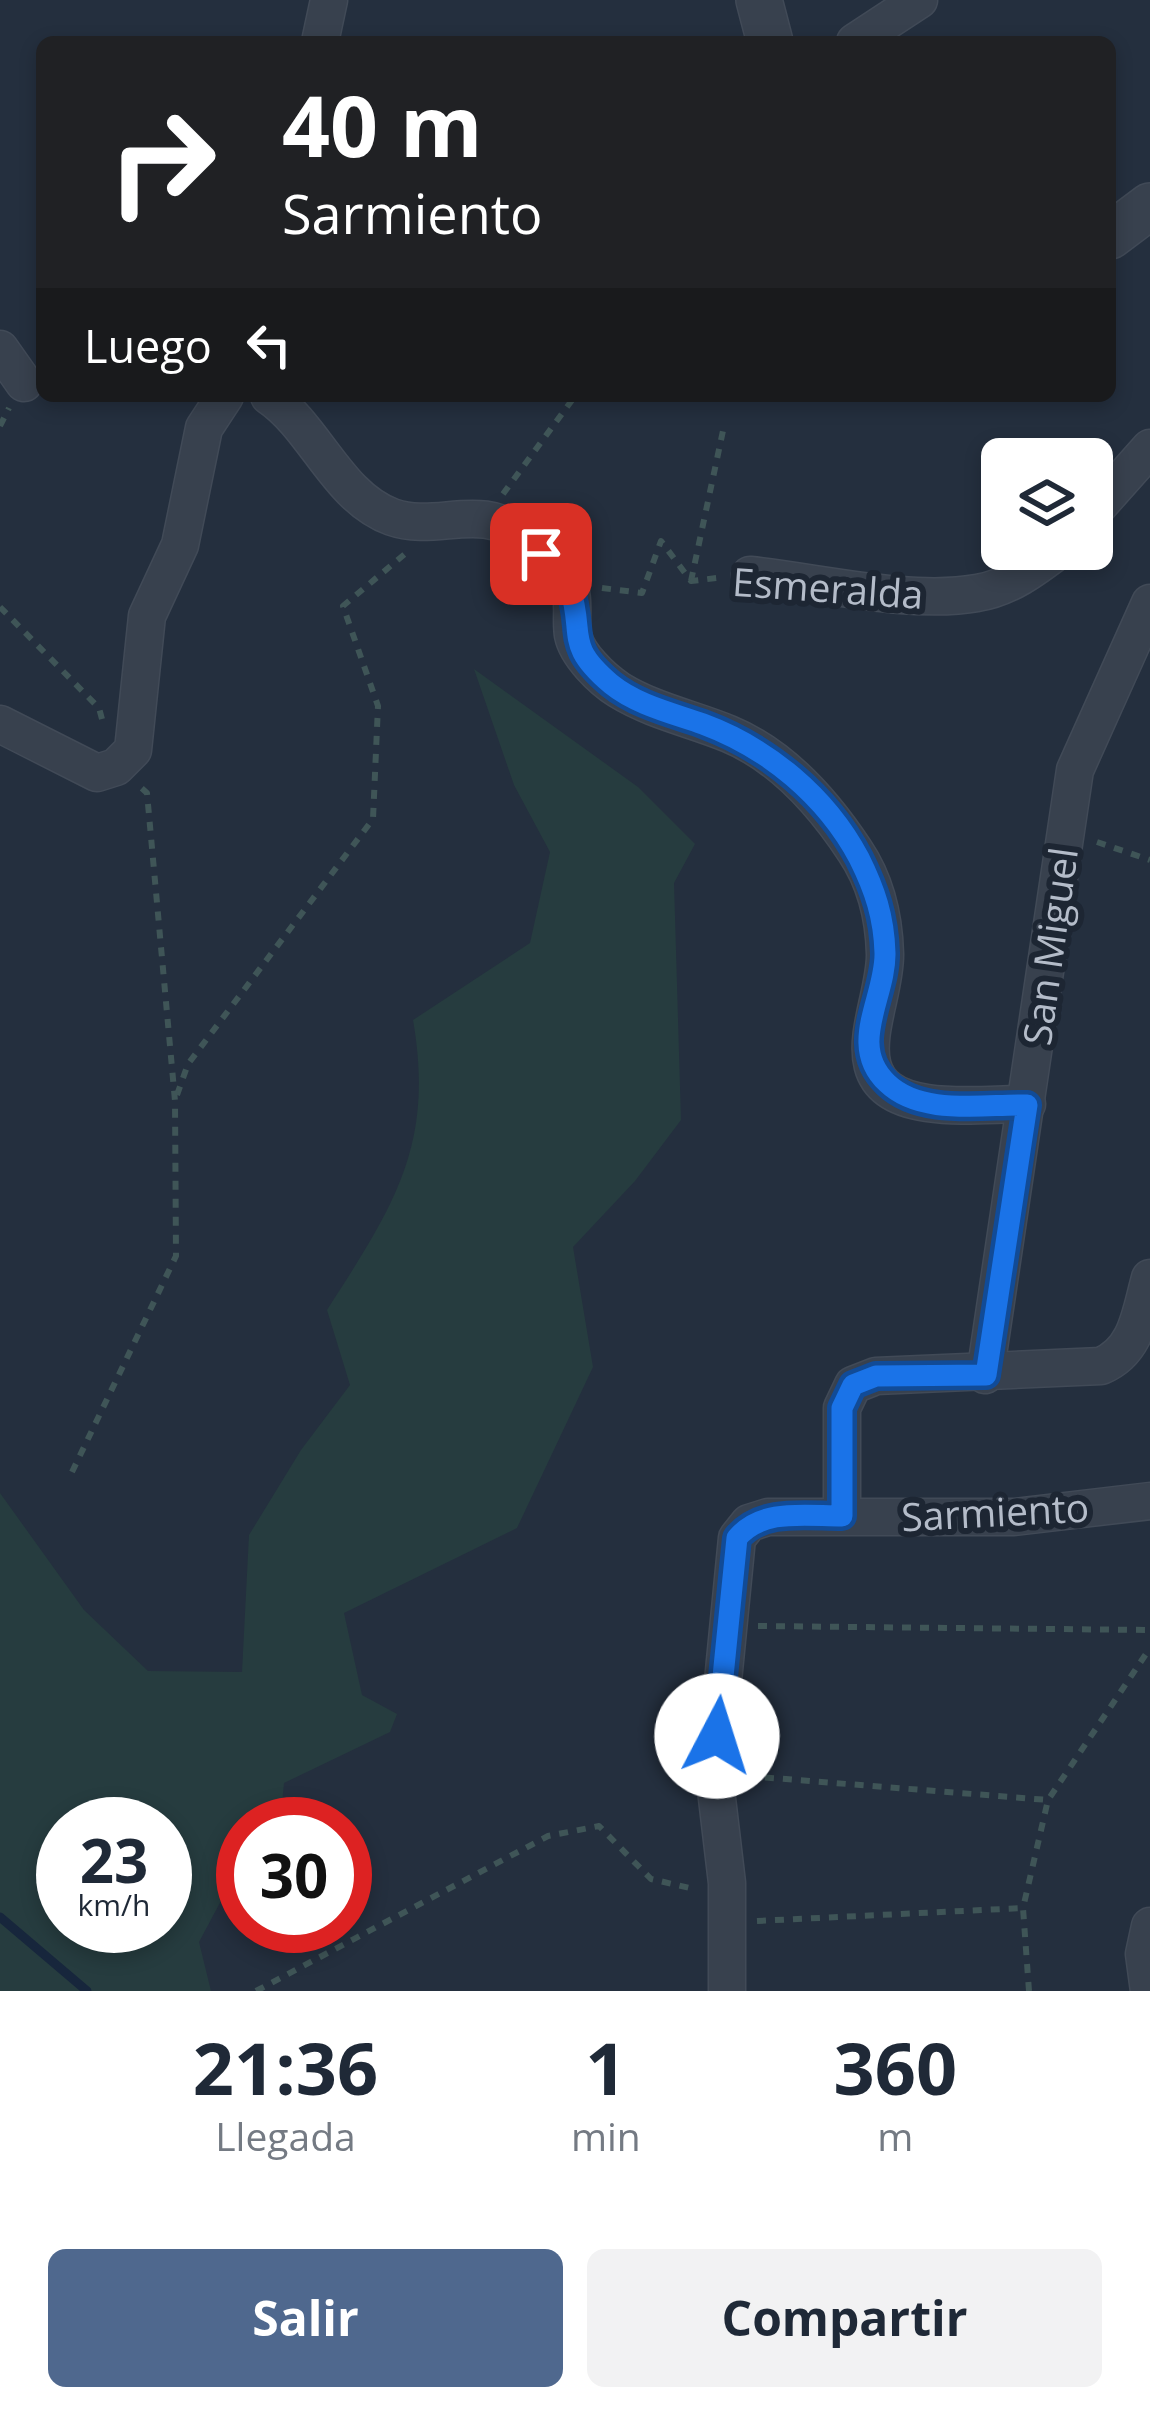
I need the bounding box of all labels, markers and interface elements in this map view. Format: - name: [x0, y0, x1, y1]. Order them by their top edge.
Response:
- text: 40 m: [282, 67, 482, 182]
- icon: right: [84, 84, 240, 240]
- text: Sarmiento: [282, 176, 542, 250]
- icon: left: [236, 312, 302, 378]
- text: Luego: [84, 315, 212, 376]
- map controls: [981, 438, 1113, 570]
- button: layers: [981, 438, 1113, 570]
- pin: [490, 503, 592, 605]
- icon: arrive: [508, 521, 574, 587]
- street label: Esmeralda: [731, 554, 925, 620]
- street label: San Miguel: [1009, 844, 1089, 1048]
- street label: Sarmiento: [900, 1480, 1090, 1542]
- position arrow: [654, 1673, 780, 1799]
- speed limit sign: 30: [216, 1797, 372, 1953]
- text: 23: [80, 1819, 148, 1901]
- text: km/h: [78, 1884, 150, 1925]
- text: 21:36: [193, 2018, 378, 2116]
- text: 1: [585, 2018, 626, 2116]
- text: 360: [834, 2018, 957, 2116]
- text: Llegada: [215, 2109, 356, 2162]
- text: min: [571, 2109, 641, 2162]
- text: m: [877, 2109, 913, 2162]
- button: Salir: [48, 2249, 563, 2387]
- button: Compartir: [587, 2249, 1102, 2387]

